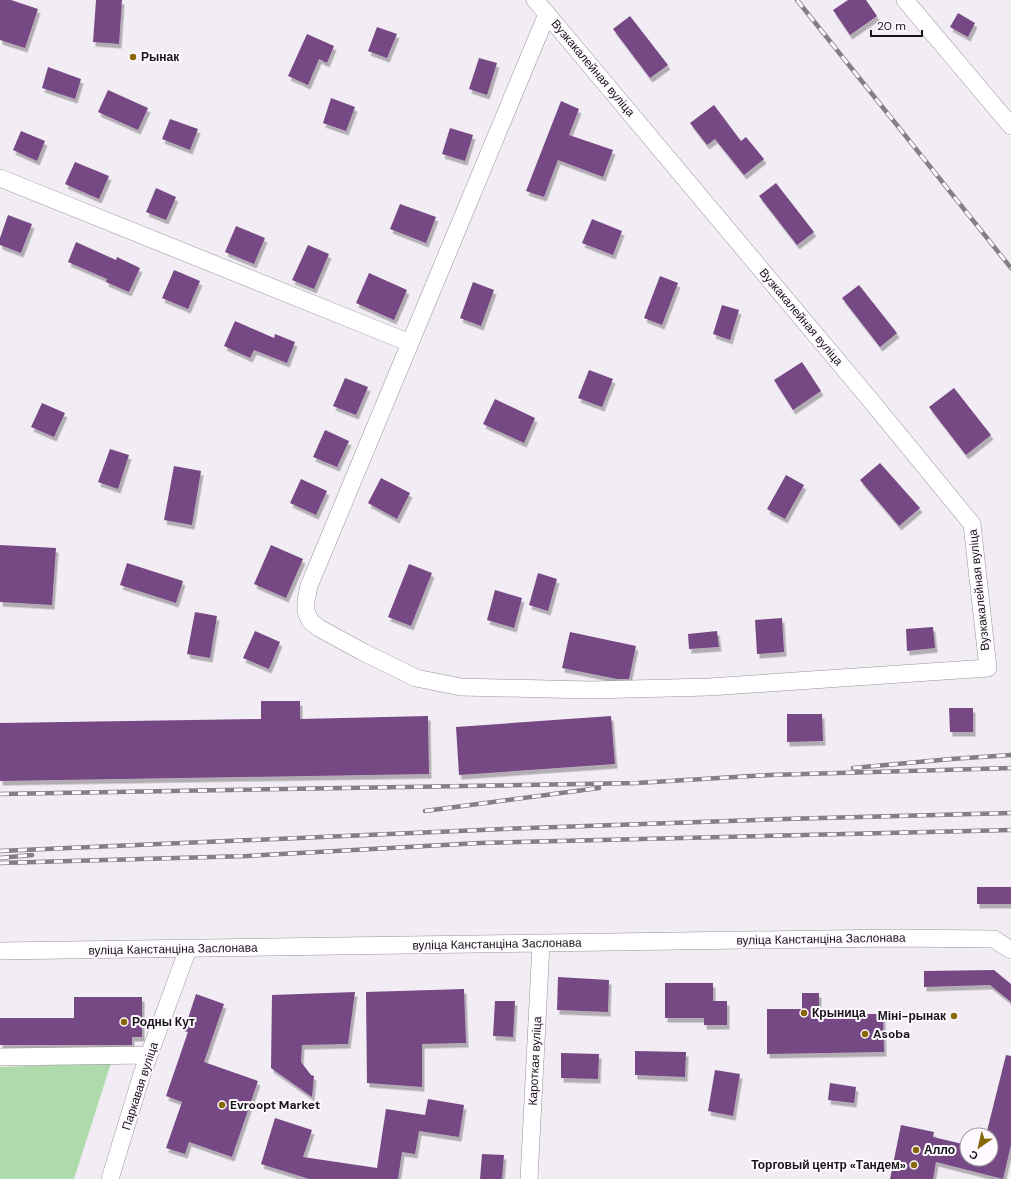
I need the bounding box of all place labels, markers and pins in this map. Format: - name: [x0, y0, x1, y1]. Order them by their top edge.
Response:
- place label: Рынак: [141, 49, 180, 65]
- marker: Рынак: [128, 52, 138, 62]
- place label: Крыница: [812, 1005, 866, 1021]
- marker: Крыница: [799, 1008, 809, 1018]
- place label: Міні-рынак: [878, 1008, 947, 1024]
- marker: Міні-рынак: [949, 1011, 959, 1021]
- place label: Родны Кут: [132, 1014, 195, 1030]
- marker: Родны Кут: [119, 1017, 129, 1027]
- place label: Asoba: [873, 1026, 910, 1042]
- marker: Asoba: [860, 1029, 870, 1039]
- place label: Evroopt Market: [230, 1097, 320, 1113]
- marker: Evroopt Market: [217, 1100, 227, 1110]
- place label: Алло: [924, 1142, 955, 1158]
- marker: Алло: [911, 1145, 921, 1155]
- place label: Торговый центр «Тандем»: [751, 1157, 906, 1173]
- marker: Торговый центр «Тандем»: [909, 1160, 919, 1170]

